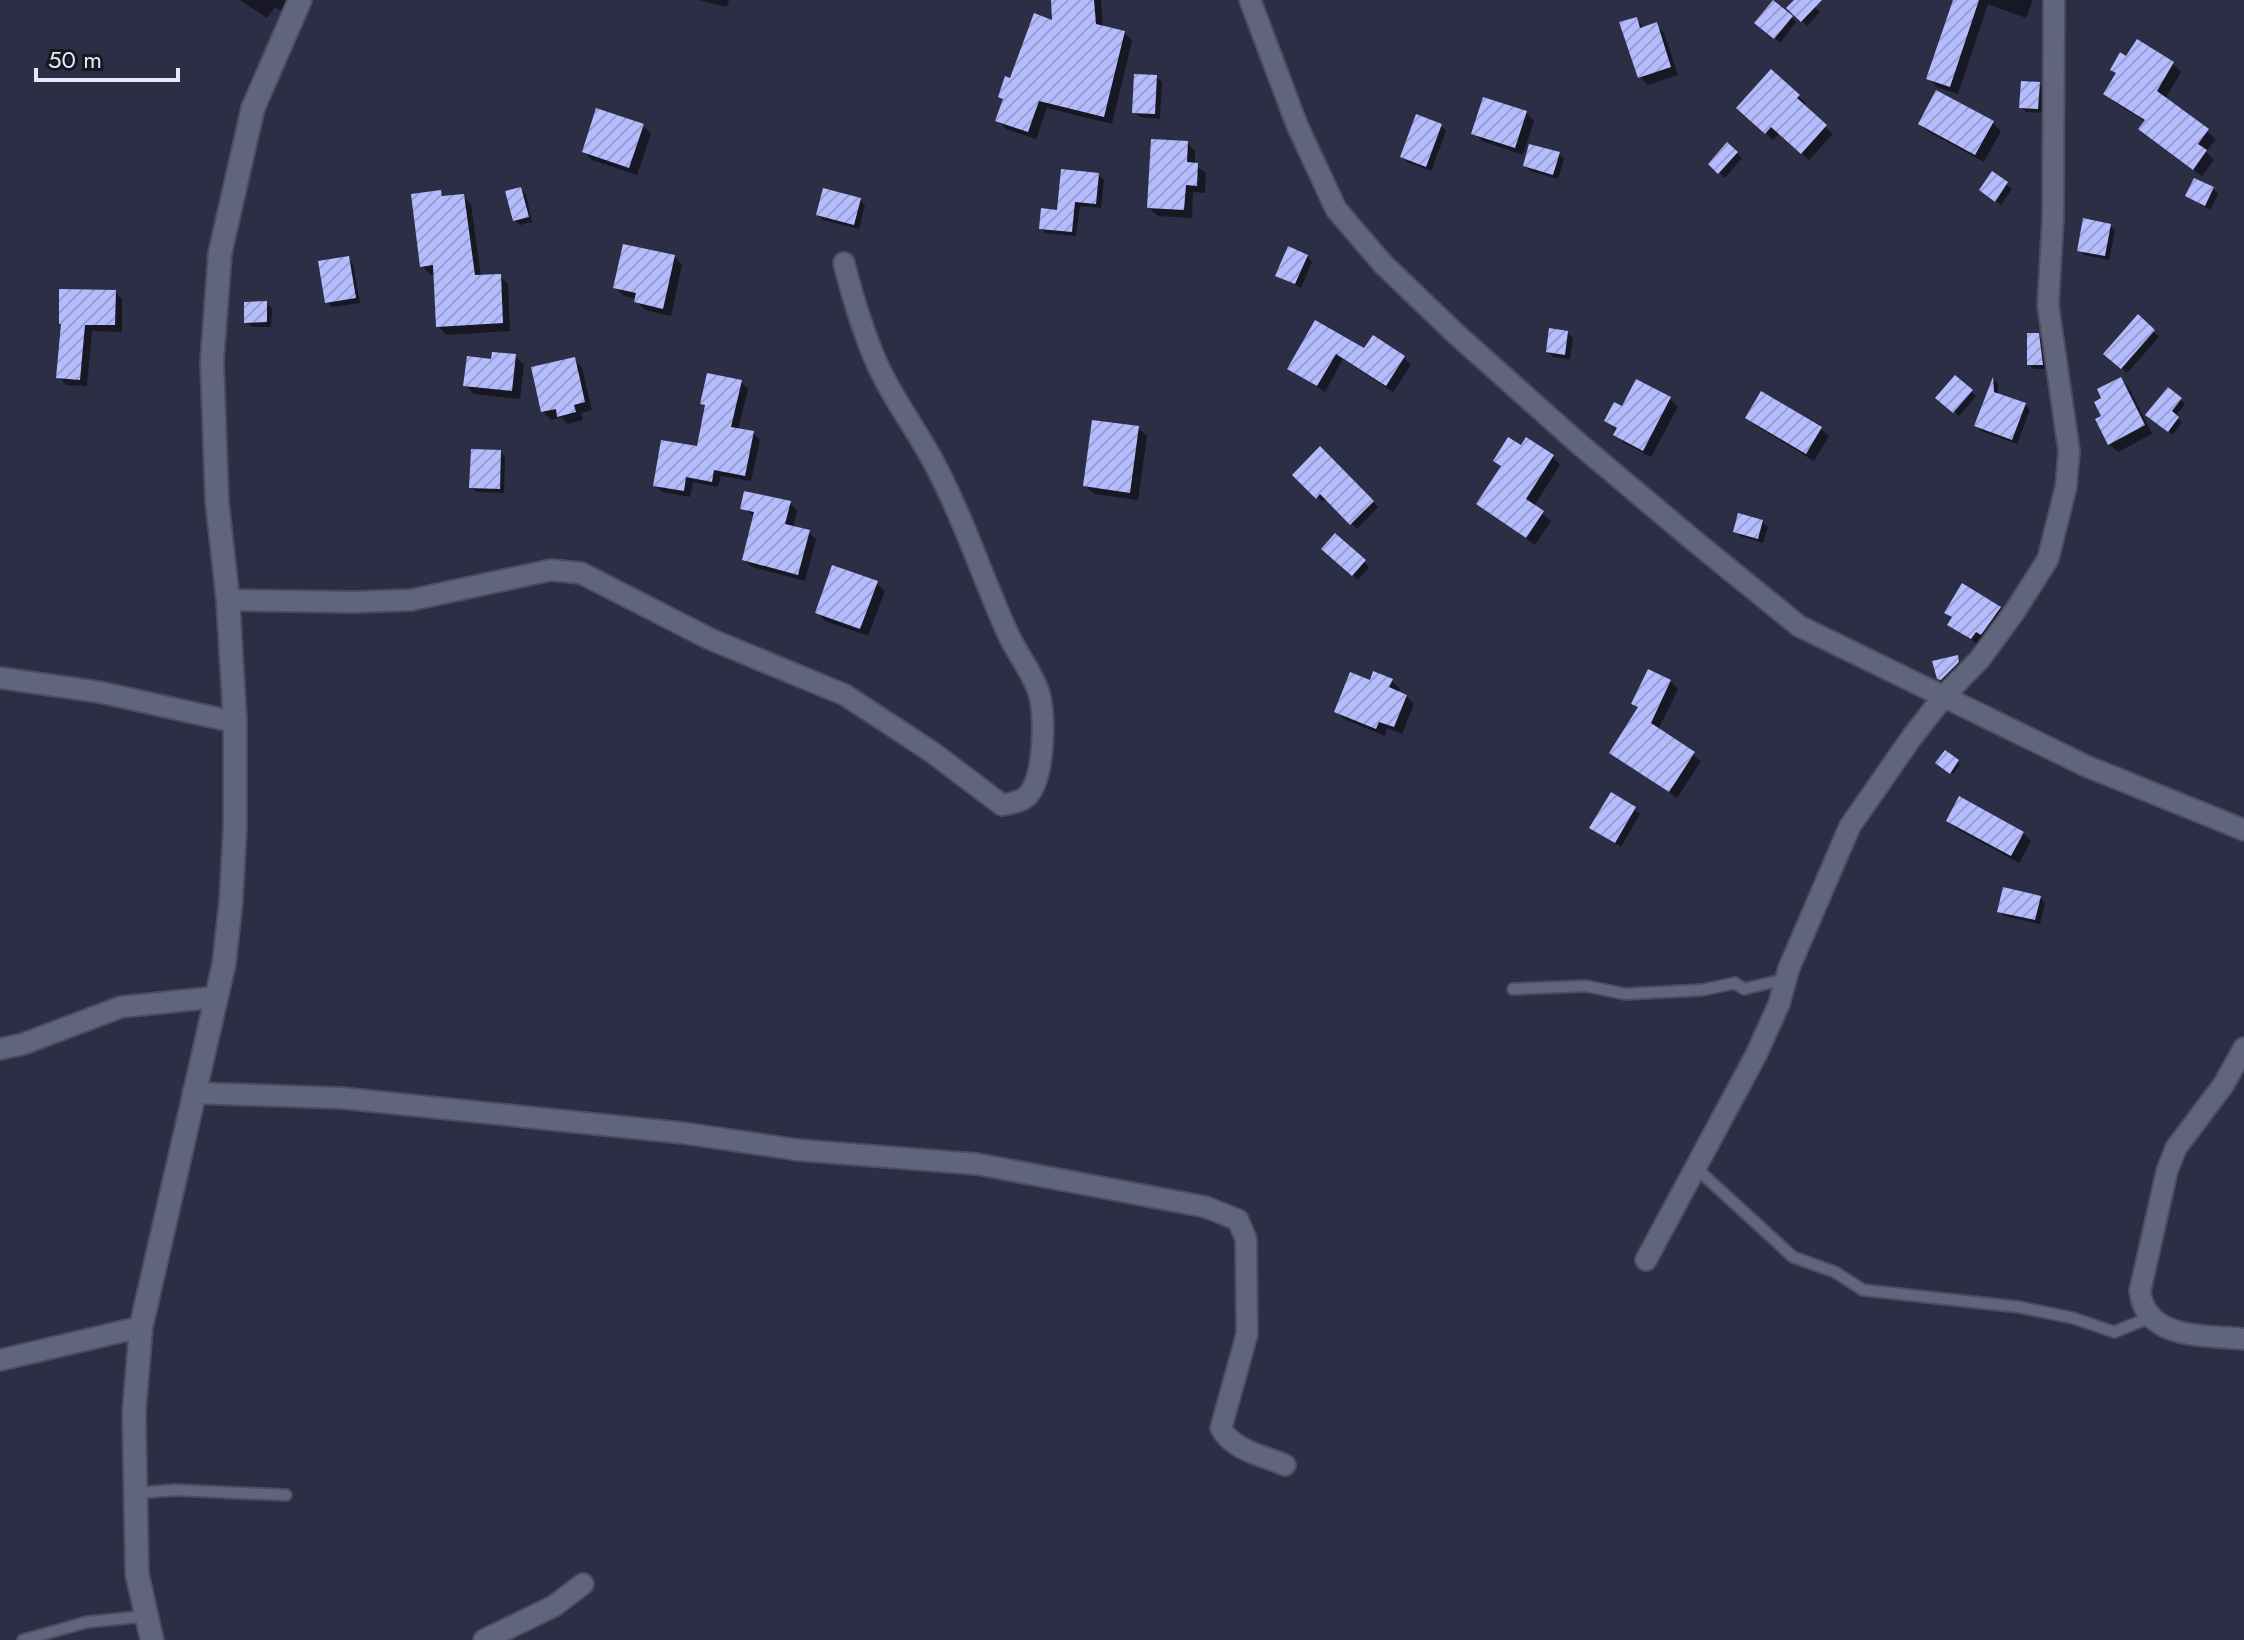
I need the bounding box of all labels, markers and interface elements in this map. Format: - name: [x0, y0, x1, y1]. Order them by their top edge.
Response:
- scale bar: [36, 32, 178, 82]
- text: 50 m: [48, 42, 102, 77]

